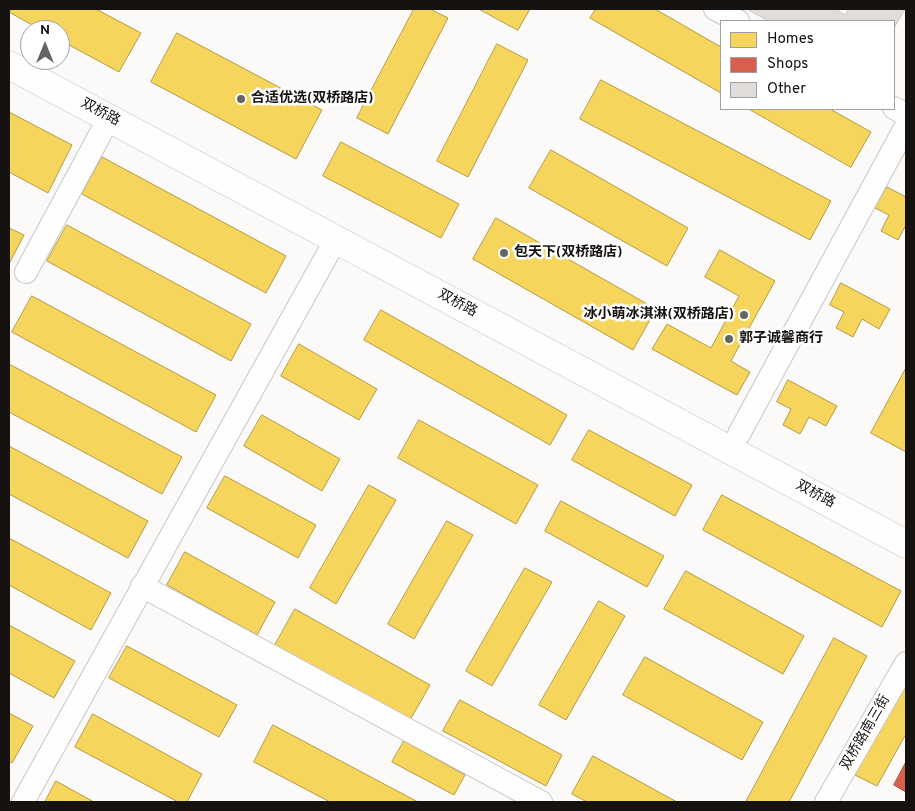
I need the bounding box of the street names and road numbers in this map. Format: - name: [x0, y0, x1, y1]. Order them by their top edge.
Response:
- street label: 双桥路: [78, 96, 122, 130]
- street label: 双桥路: [435, 287, 479, 321]
- street label: 双桥路: [793, 478, 837, 512]
- street label: 双桥路南三街: [838, 692, 894, 774]

